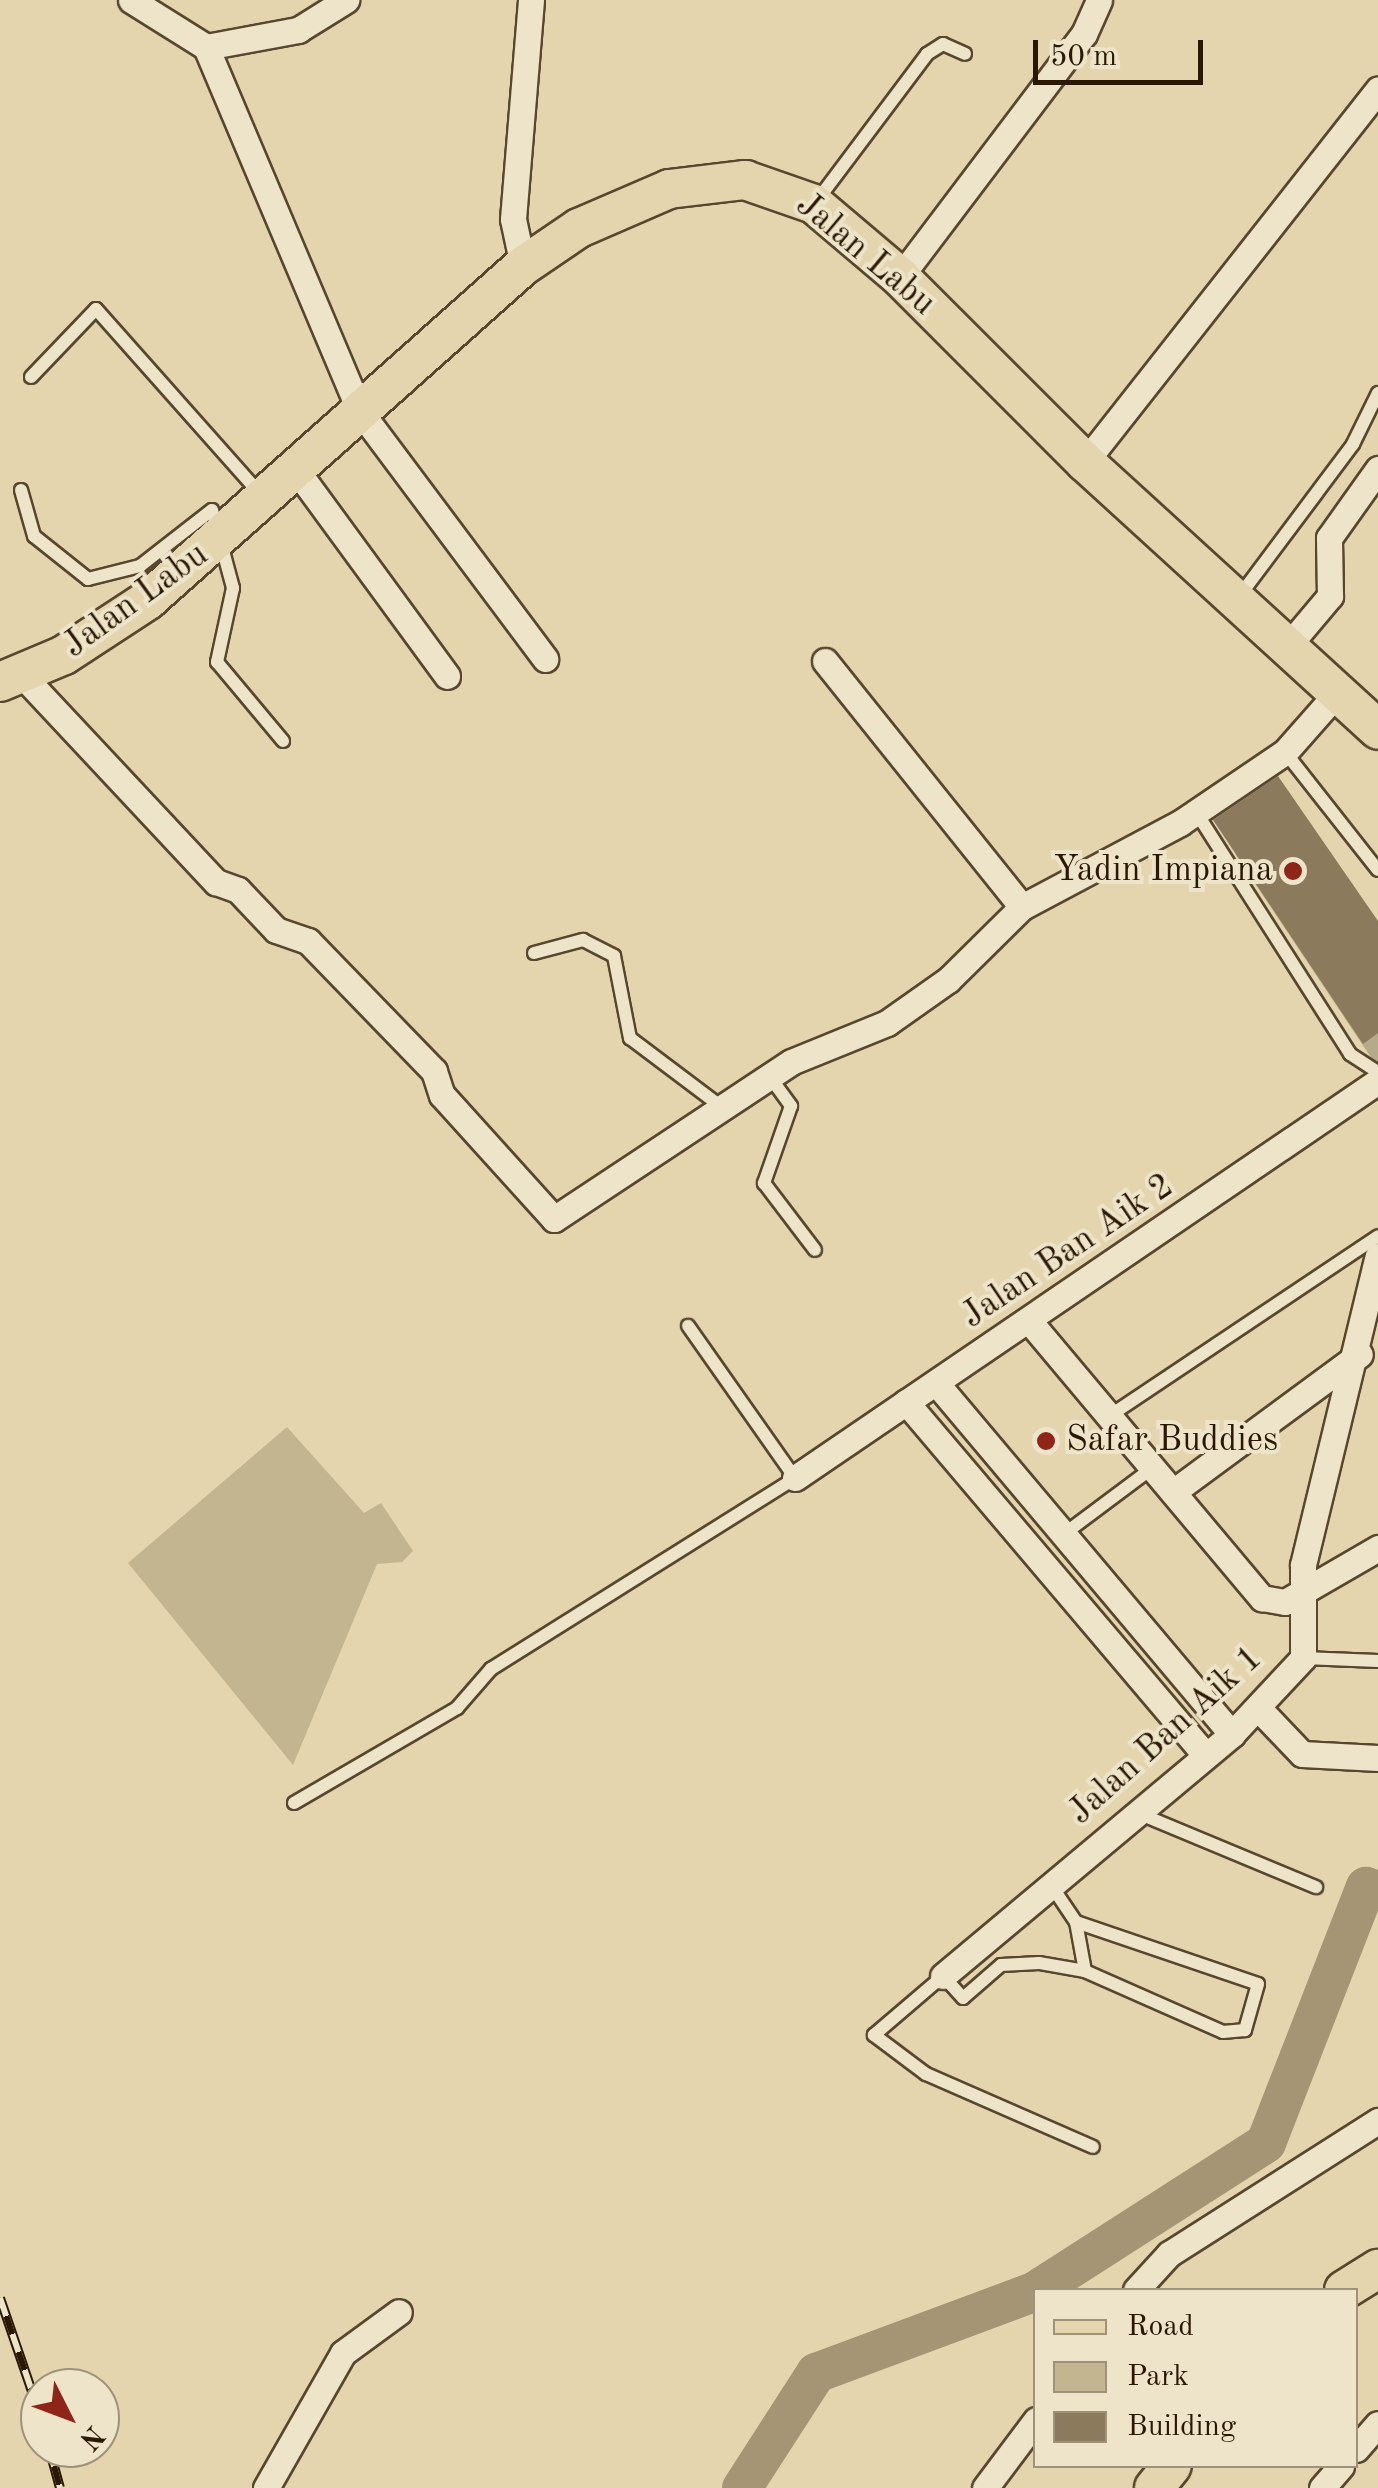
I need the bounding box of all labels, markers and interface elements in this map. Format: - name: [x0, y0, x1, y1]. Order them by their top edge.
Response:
- scale bar: [1038, 20, 1208, 82]
- text: 50 m: [1050, 42, 1117, 72]
- street label: Jalan Labu: [787, 185, 943, 325]
- street label: Jalan Labu: [55, 534, 217, 668]
- place label: Yadin Impiana: [1053, 850, 1273, 892]
- marker: Yadin Impiana: [1282, 860, 1304, 882]
- street label: Jalan Ban Aik 2: [954, 1166, 1182, 1338]
- place label: Safar Buddies: [1066, 1420, 1278, 1462]
- marker: Safar Buddies: [1035, 1430, 1057, 1452]
- street label: Jalan Ban Aik 1: [1060, 1638, 1272, 1834]
- legend: [1033, 2288, 1358, 2468]
- text: Road: [1127, 2312, 1194, 2342]
- text: Park: [1127, 2362, 1189, 2392]
- north arrow: [20, 2368, 120, 2468]
- text: Building: [1127, 2412, 1236, 2442]
- text: N: [73, 2419, 108, 2454]

